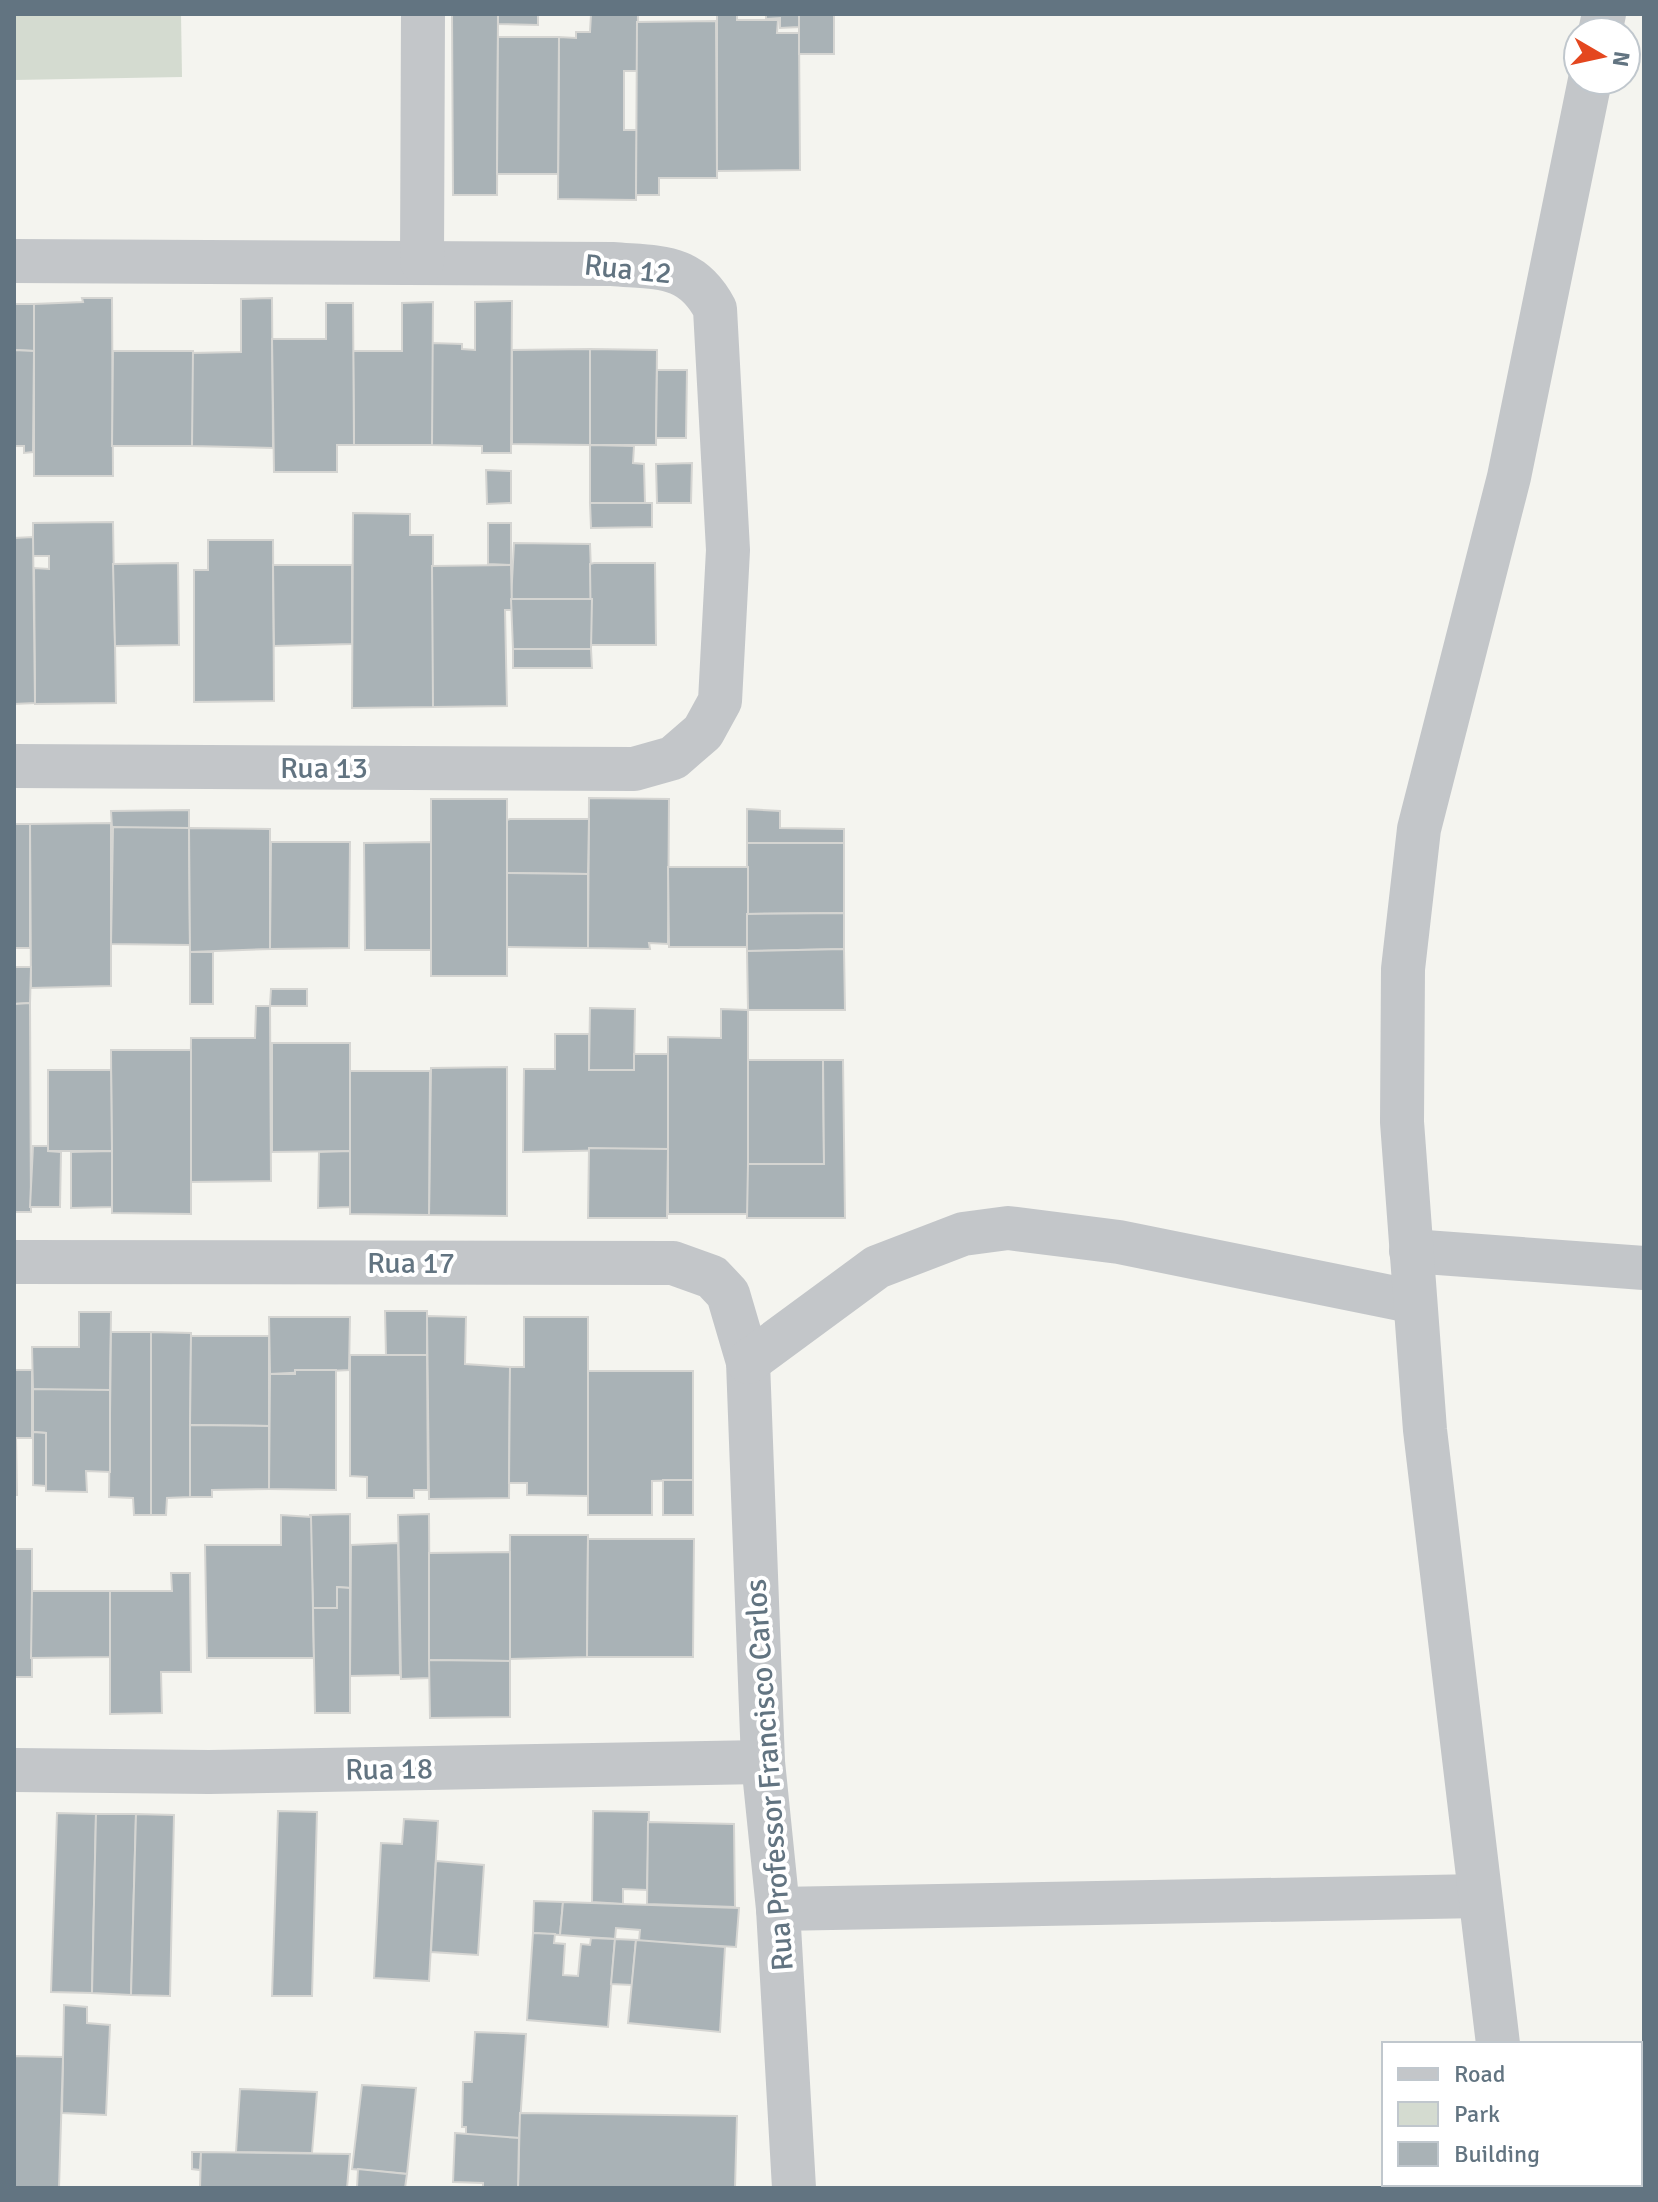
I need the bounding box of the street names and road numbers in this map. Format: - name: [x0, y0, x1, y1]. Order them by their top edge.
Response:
- street label: Rua 12: [582, 247, 674, 292]
- street label: Rua 13: [280, 750, 368, 787]
- street label: Rua 17: [367, 1245, 455, 1282]
- street label: Rua Professor Francisco Carlos: [737, 1578, 802, 1972]
- street label: Rua 18: [345, 1750, 433, 1789]

